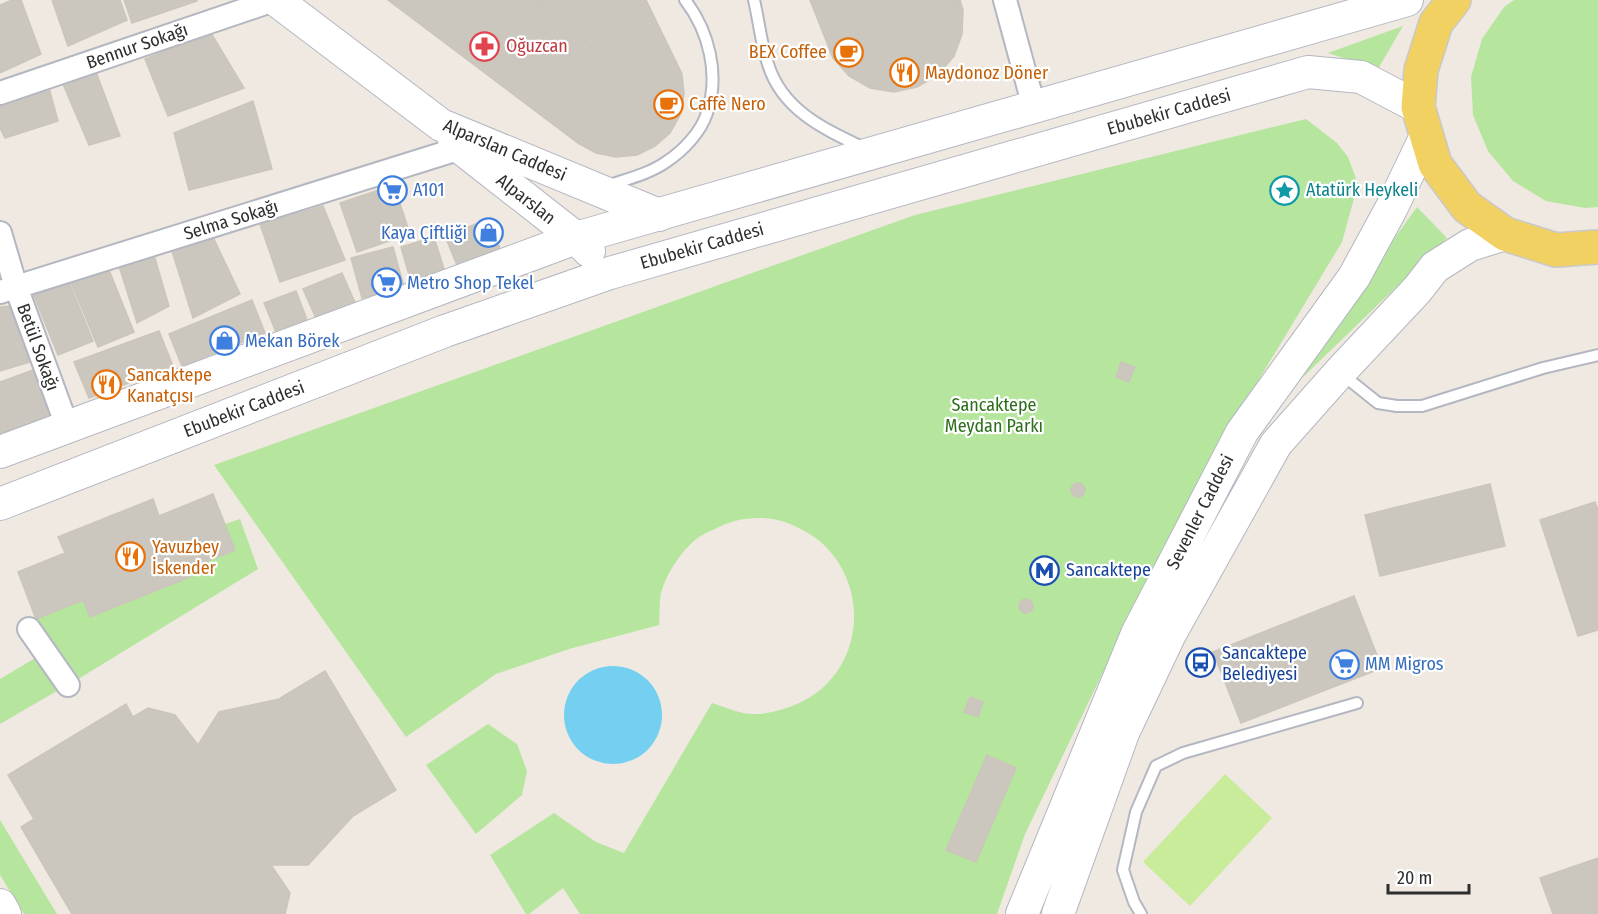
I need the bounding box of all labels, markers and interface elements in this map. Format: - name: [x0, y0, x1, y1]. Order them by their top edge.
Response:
- street label: Bennur Sokağı: [83, 18, 191, 74]
- pharmacy icon: Oğuzcan: [469, 30, 501, 62]
- place label: Oğuzcan: [506, 35, 568, 57]
- cafe icon: BEX Coffee: [832, 36, 864, 68]
- place label: BEX Coffee: [749, 41, 827, 63]
- restaurant icon: Maydonoz Döner: [888, 57, 920, 89]
- place label: Maydonoz Döner: [925, 62, 1049, 84]
- street label: Ebubekir Caddesi: [1105, 84, 1233, 140]
- cafe icon: Caffè Nero: [652, 88, 684, 120]
- place label: Caffè Nero: [689, 93, 766, 115]
- street label: Alparslan Caddesi: [440, 114, 570, 186]
- street label: Alparslan: [492, 169, 560, 229]
- supermarket icon: A101: [376, 174, 408, 206]
- place icon: Atatürk Heykeli: [1269, 174, 1301, 206]
- place label: A101: [413, 179, 445, 201]
- place label: Atatürk Heykeli: [1306, 179, 1418, 201]
- street label: Selma Sokağı: [181, 195, 281, 245]
- shop icon: Kaya Çiftliği: [472, 217, 504, 249]
- street label: Ebubekir Caddesi: [638, 218, 766, 274]
- place label: Kaya Çiftliği: [381, 222, 467, 244]
- supermarket icon: Metro Shop Tekel: [370, 267, 402, 299]
- place label: Metro Shop Tekel: [407, 272, 534, 294]
- street label: Betül Sokağı: [12, 300, 64, 394]
- shop icon: Mekan Börek: [208, 325, 240, 357]
- place label: Mekan Börek: [245, 330, 340, 352]
- place label: Sancaktepe Kanatçısı: [127, 364, 212, 407]
- restaurant icon: Sancaktepe Kanatçısı: [90, 369, 122, 401]
- street label: Ebubekir Caddesi: [181, 376, 307, 442]
- park label: Sancaktepe Meydan Parkı: [945, 394, 1043, 437]
- street label: Sevenler Caddesi: [1162, 451, 1238, 573]
- place label: Yavuzbey İskender: [152, 536, 219, 579]
- restaurant icon: Yavuzbey İskender: [115, 541, 147, 573]
- metro station icon: Sancaktepe: [1029, 554, 1061, 586]
- place label: Sancaktepe: [1066, 559, 1151, 581]
- place label: Sancaktepe Belediyesi: [1222, 642, 1307, 685]
- bus stop icon: Sancaktepe Belediyesi: [1185, 647, 1217, 679]
- supermarket icon: MM Migros: [1328, 648, 1360, 680]
- place label: MM Migros: [1365, 653, 1444, 675]
- scale bar: [1388, 857, 1469, 895]
- text: 20 m: [1397, 867, 1432, 889]

